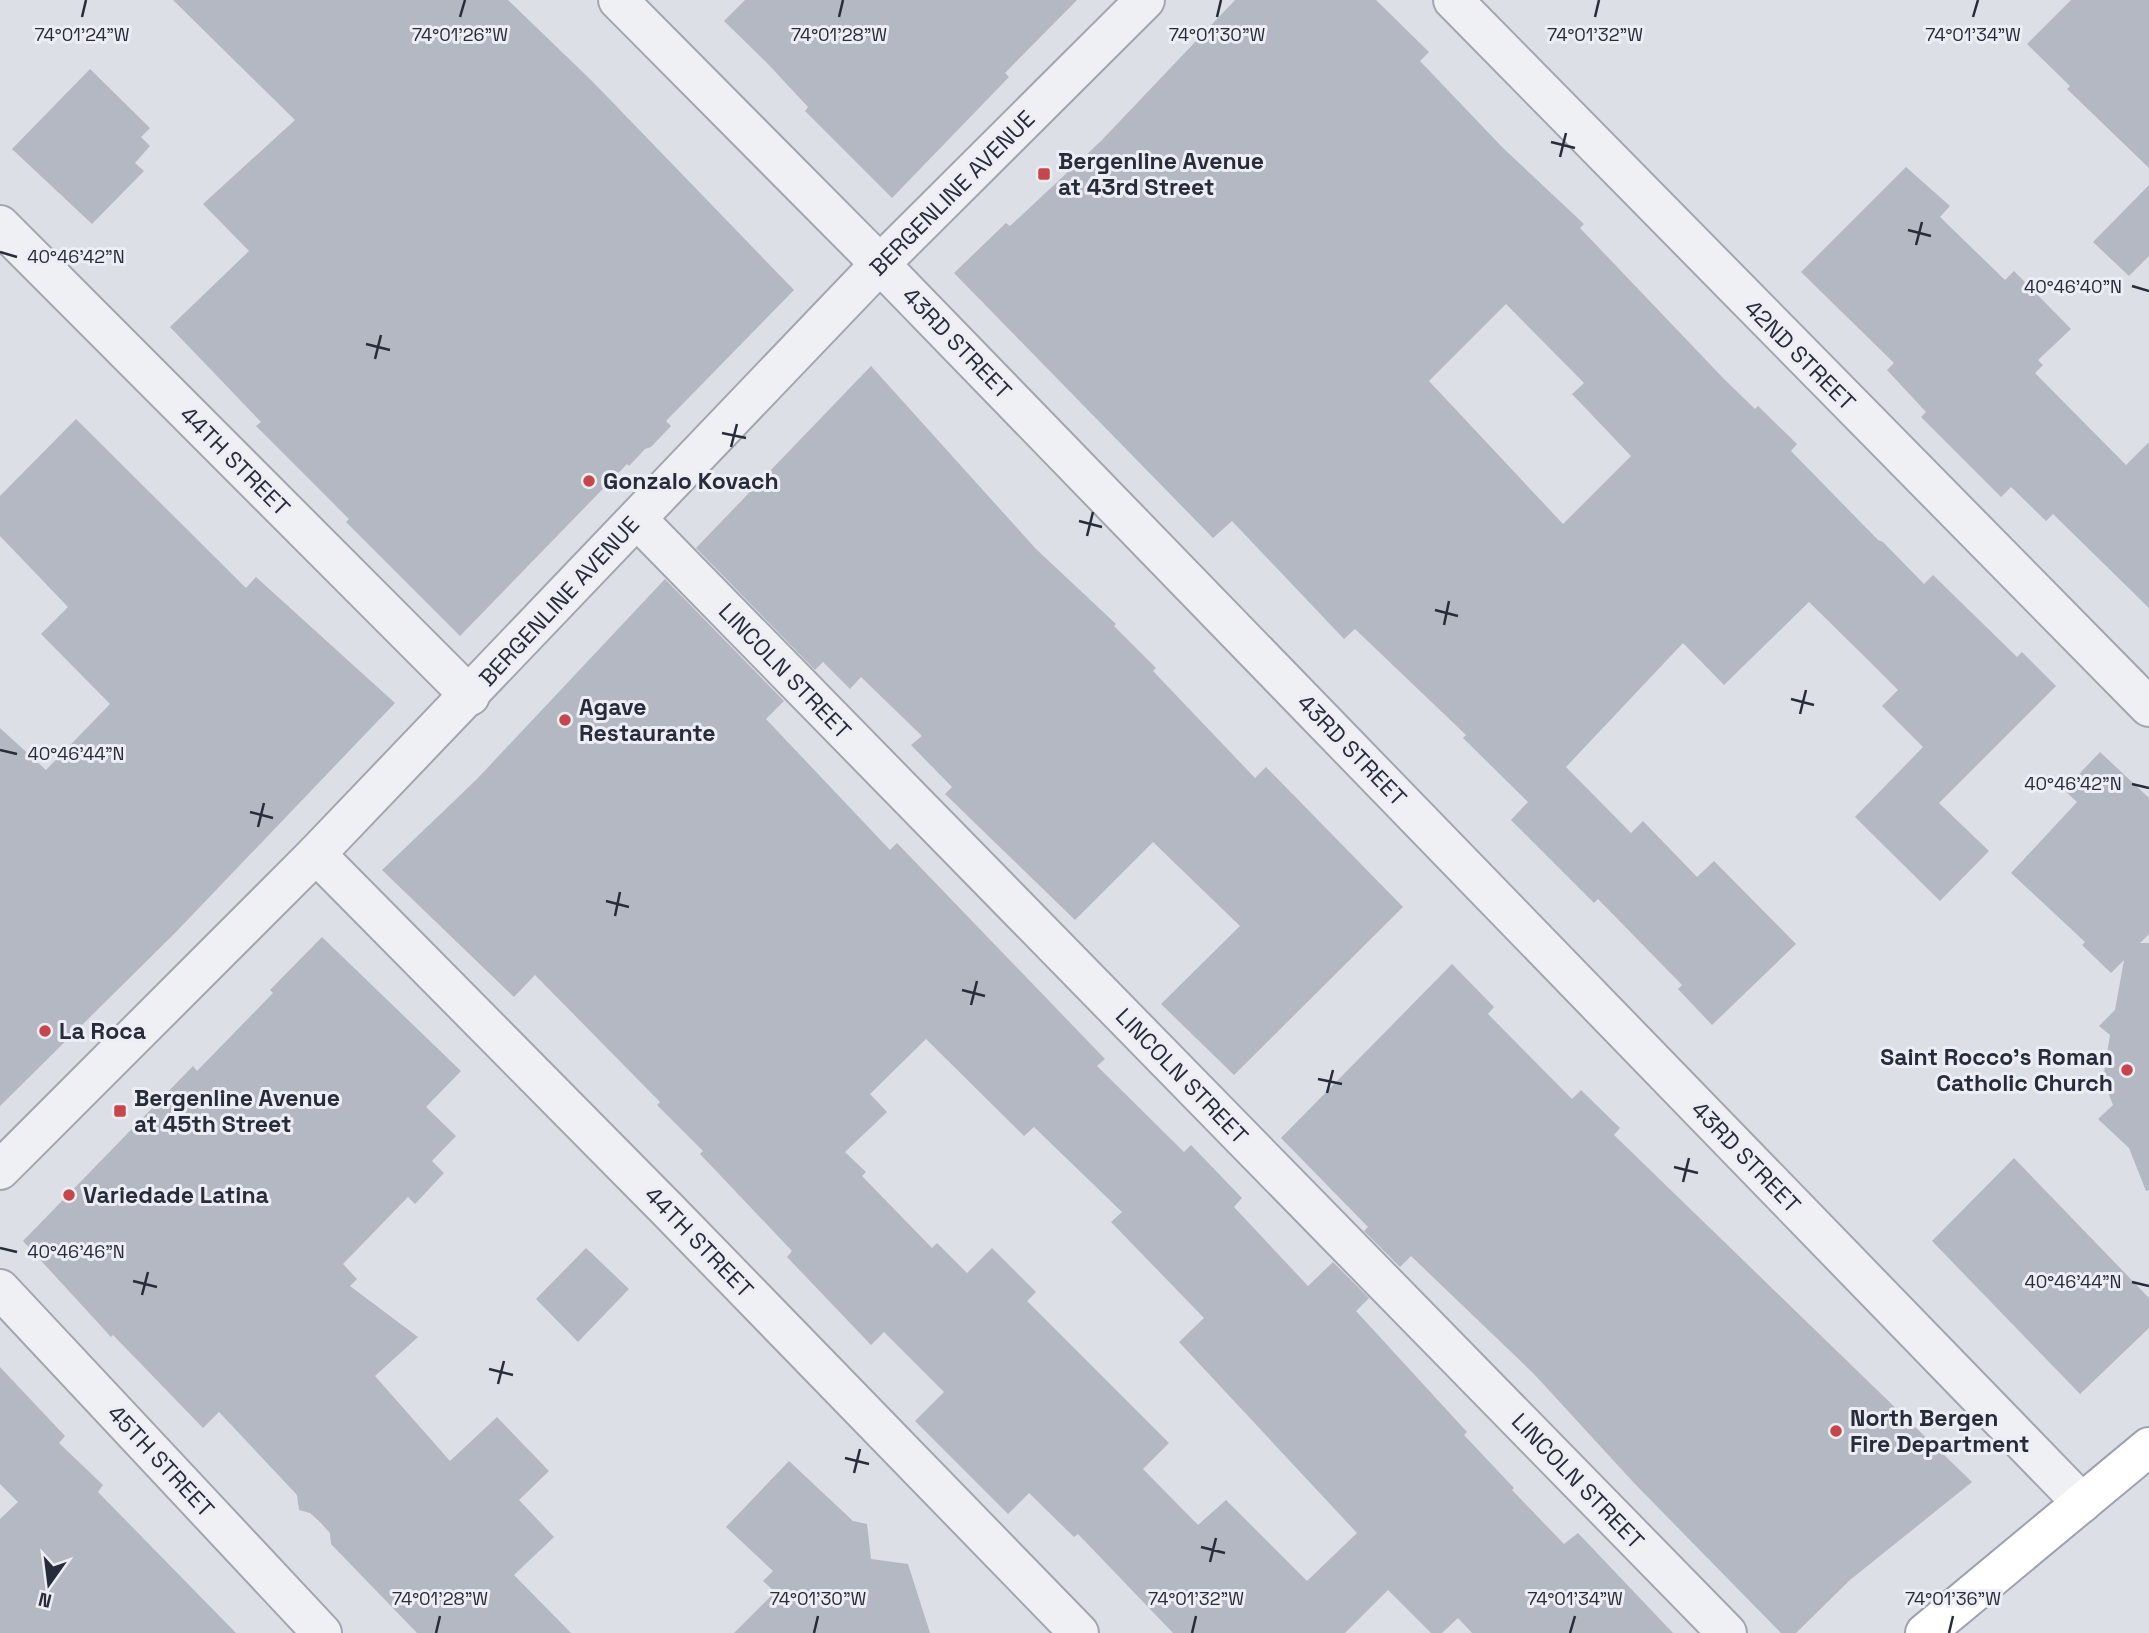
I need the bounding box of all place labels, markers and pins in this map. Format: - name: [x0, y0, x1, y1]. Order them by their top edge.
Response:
- place label: Bergenline Avenue at 43rd Street: [1058, 146, 1264, 202]
- marker: Bergenline Avenue at 43rd Street: [1036, 166, 1052, 182]
- place label: Gonzalo Kovach: [603, 466, 779, 496]
- marker: Gonzalo Kovach: [581, 473, 597, 489]
- place label: Agave Restaurante: [579, 692, 716, 748]
- marker: Agave Restaurante: [557, 712, 573, 728]
- place label: La Roca: [59, 1016, 146, 1046]
- marker: La Roca: [37, 1023, 53, 1039]
- place label: Saint Rocco's Roman Catholic Church: [1880, 1042, 2113, 1098]
- marker: Saint Rocco's Roman Catholic Church: [2119, 1062, 2135, 1078]
- place label: Bergenline Avenue at 45th Street: [134, 1083, 340, 1139]
- marker: Bergenline Avenue at 45th Street: [112, 1103, 128, 1119]
- place label: Variedade Latina: [83, 1180, 269, 1210]
- marker: Variedade Latina: [61, 1187, 77, 1203]
- place label: North Bergen Fire Department: [1850, 1403, 2030, 1459]
- marker: North Bergen Fire Department: [1828, 1423, 1844, 1439]

